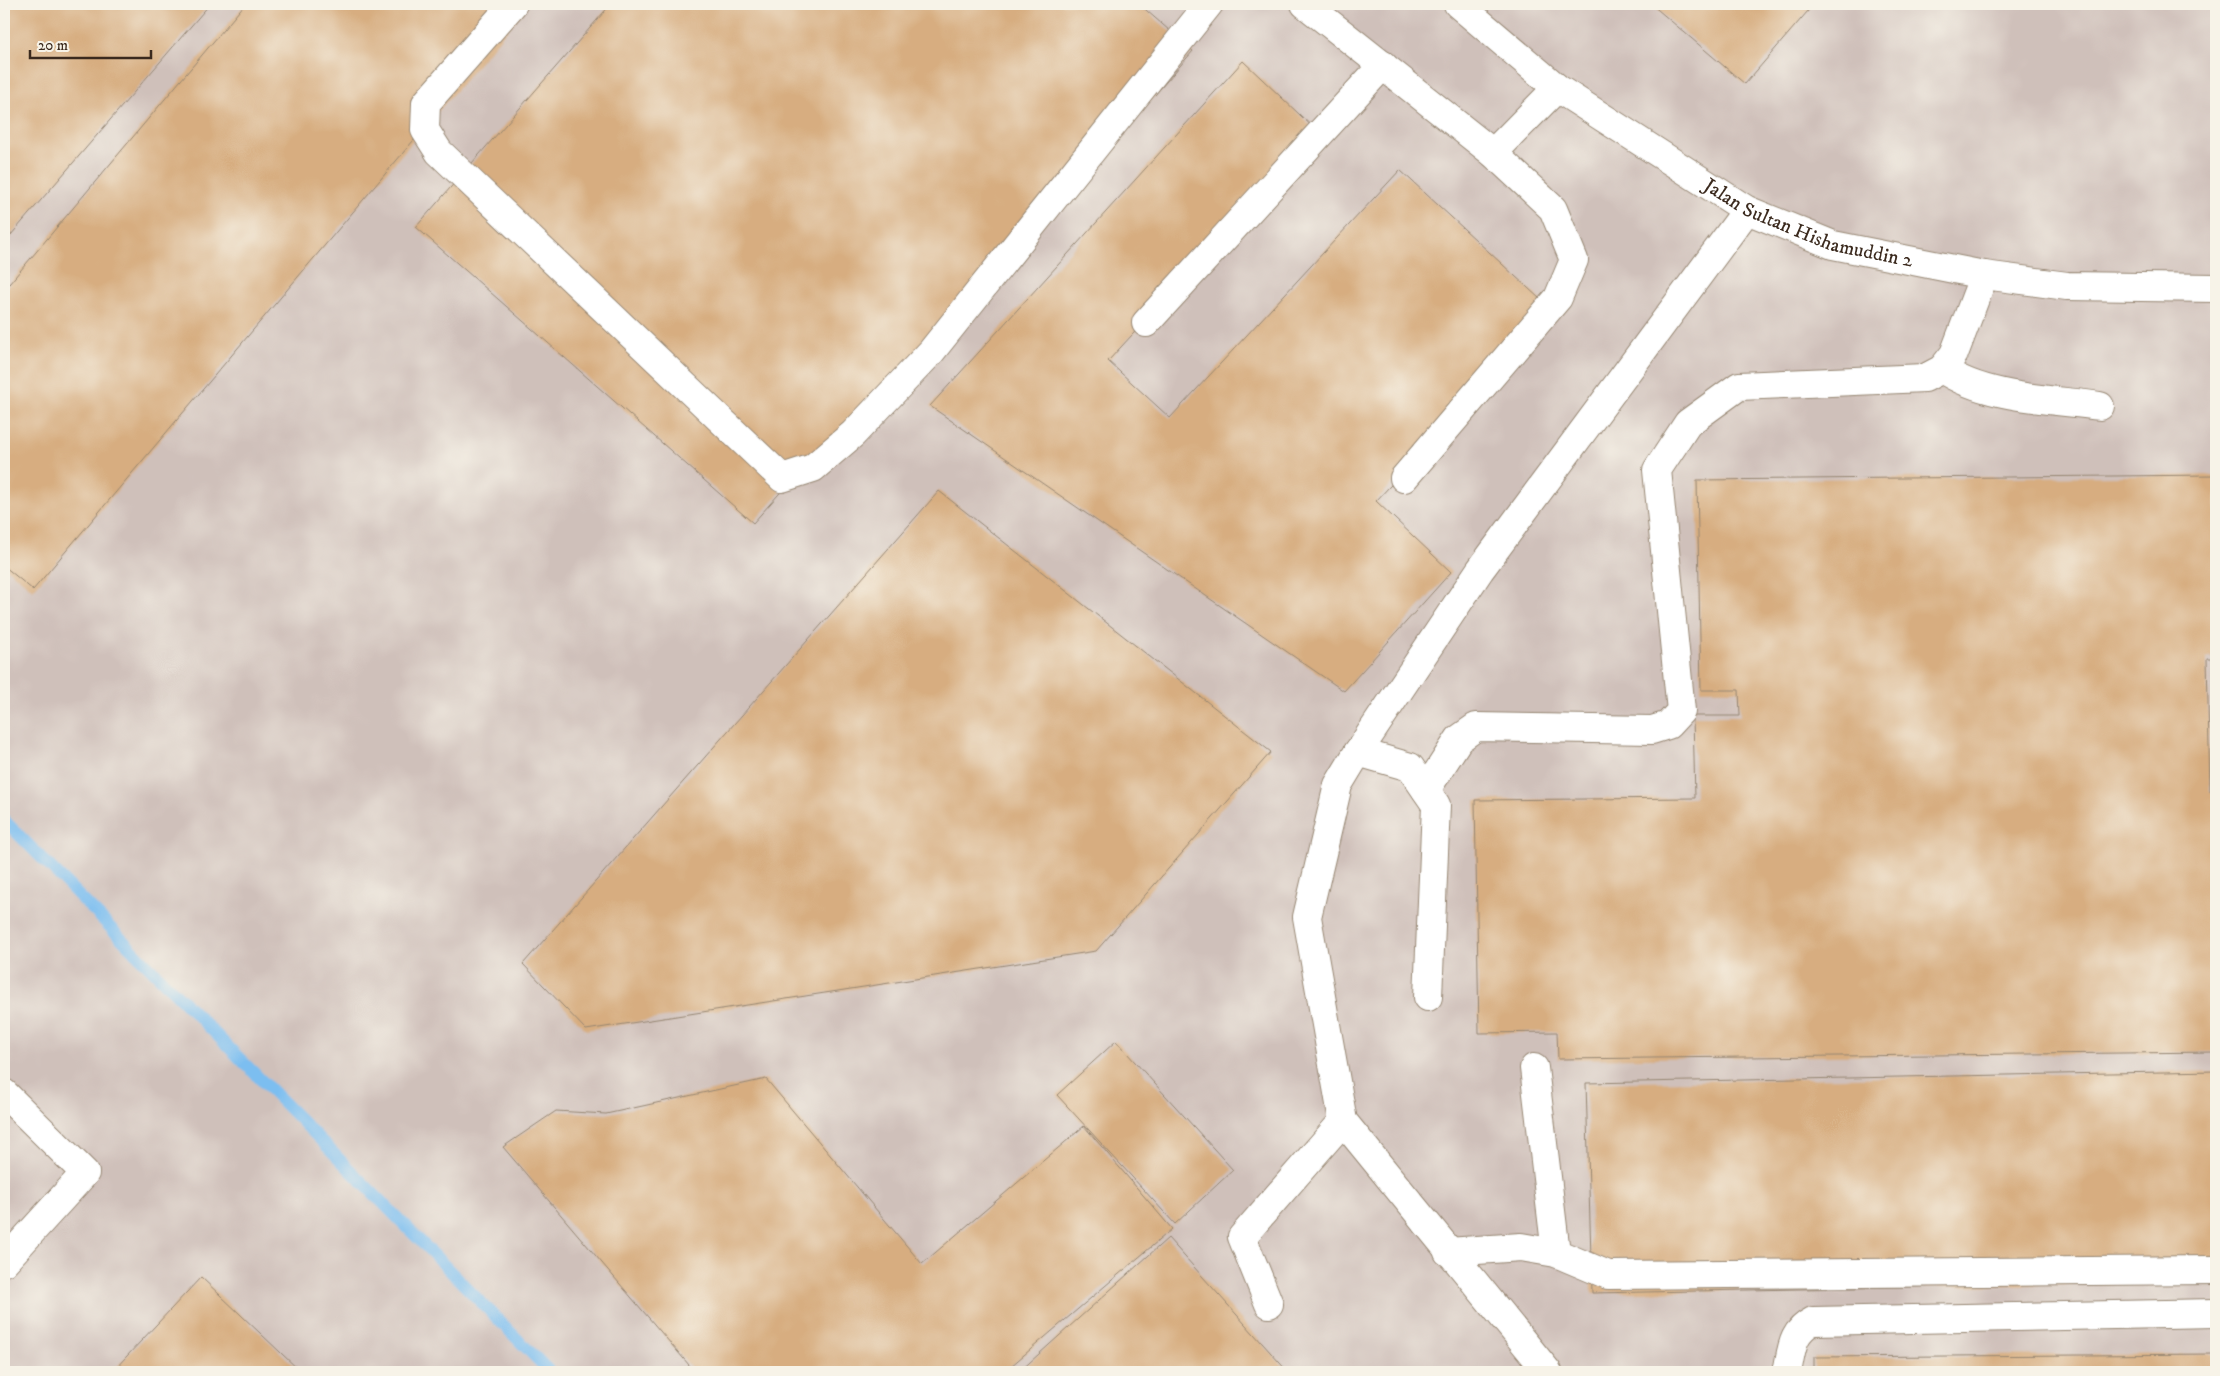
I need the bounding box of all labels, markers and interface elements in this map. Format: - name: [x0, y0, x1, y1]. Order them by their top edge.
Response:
- scale bar: [30, 28, 151, 60]
- text: 20 m: [38, 36, 68, 55]
- street label: Jalan Sultan Hishamuddin 2: [1697, 172, 1915, 273]

